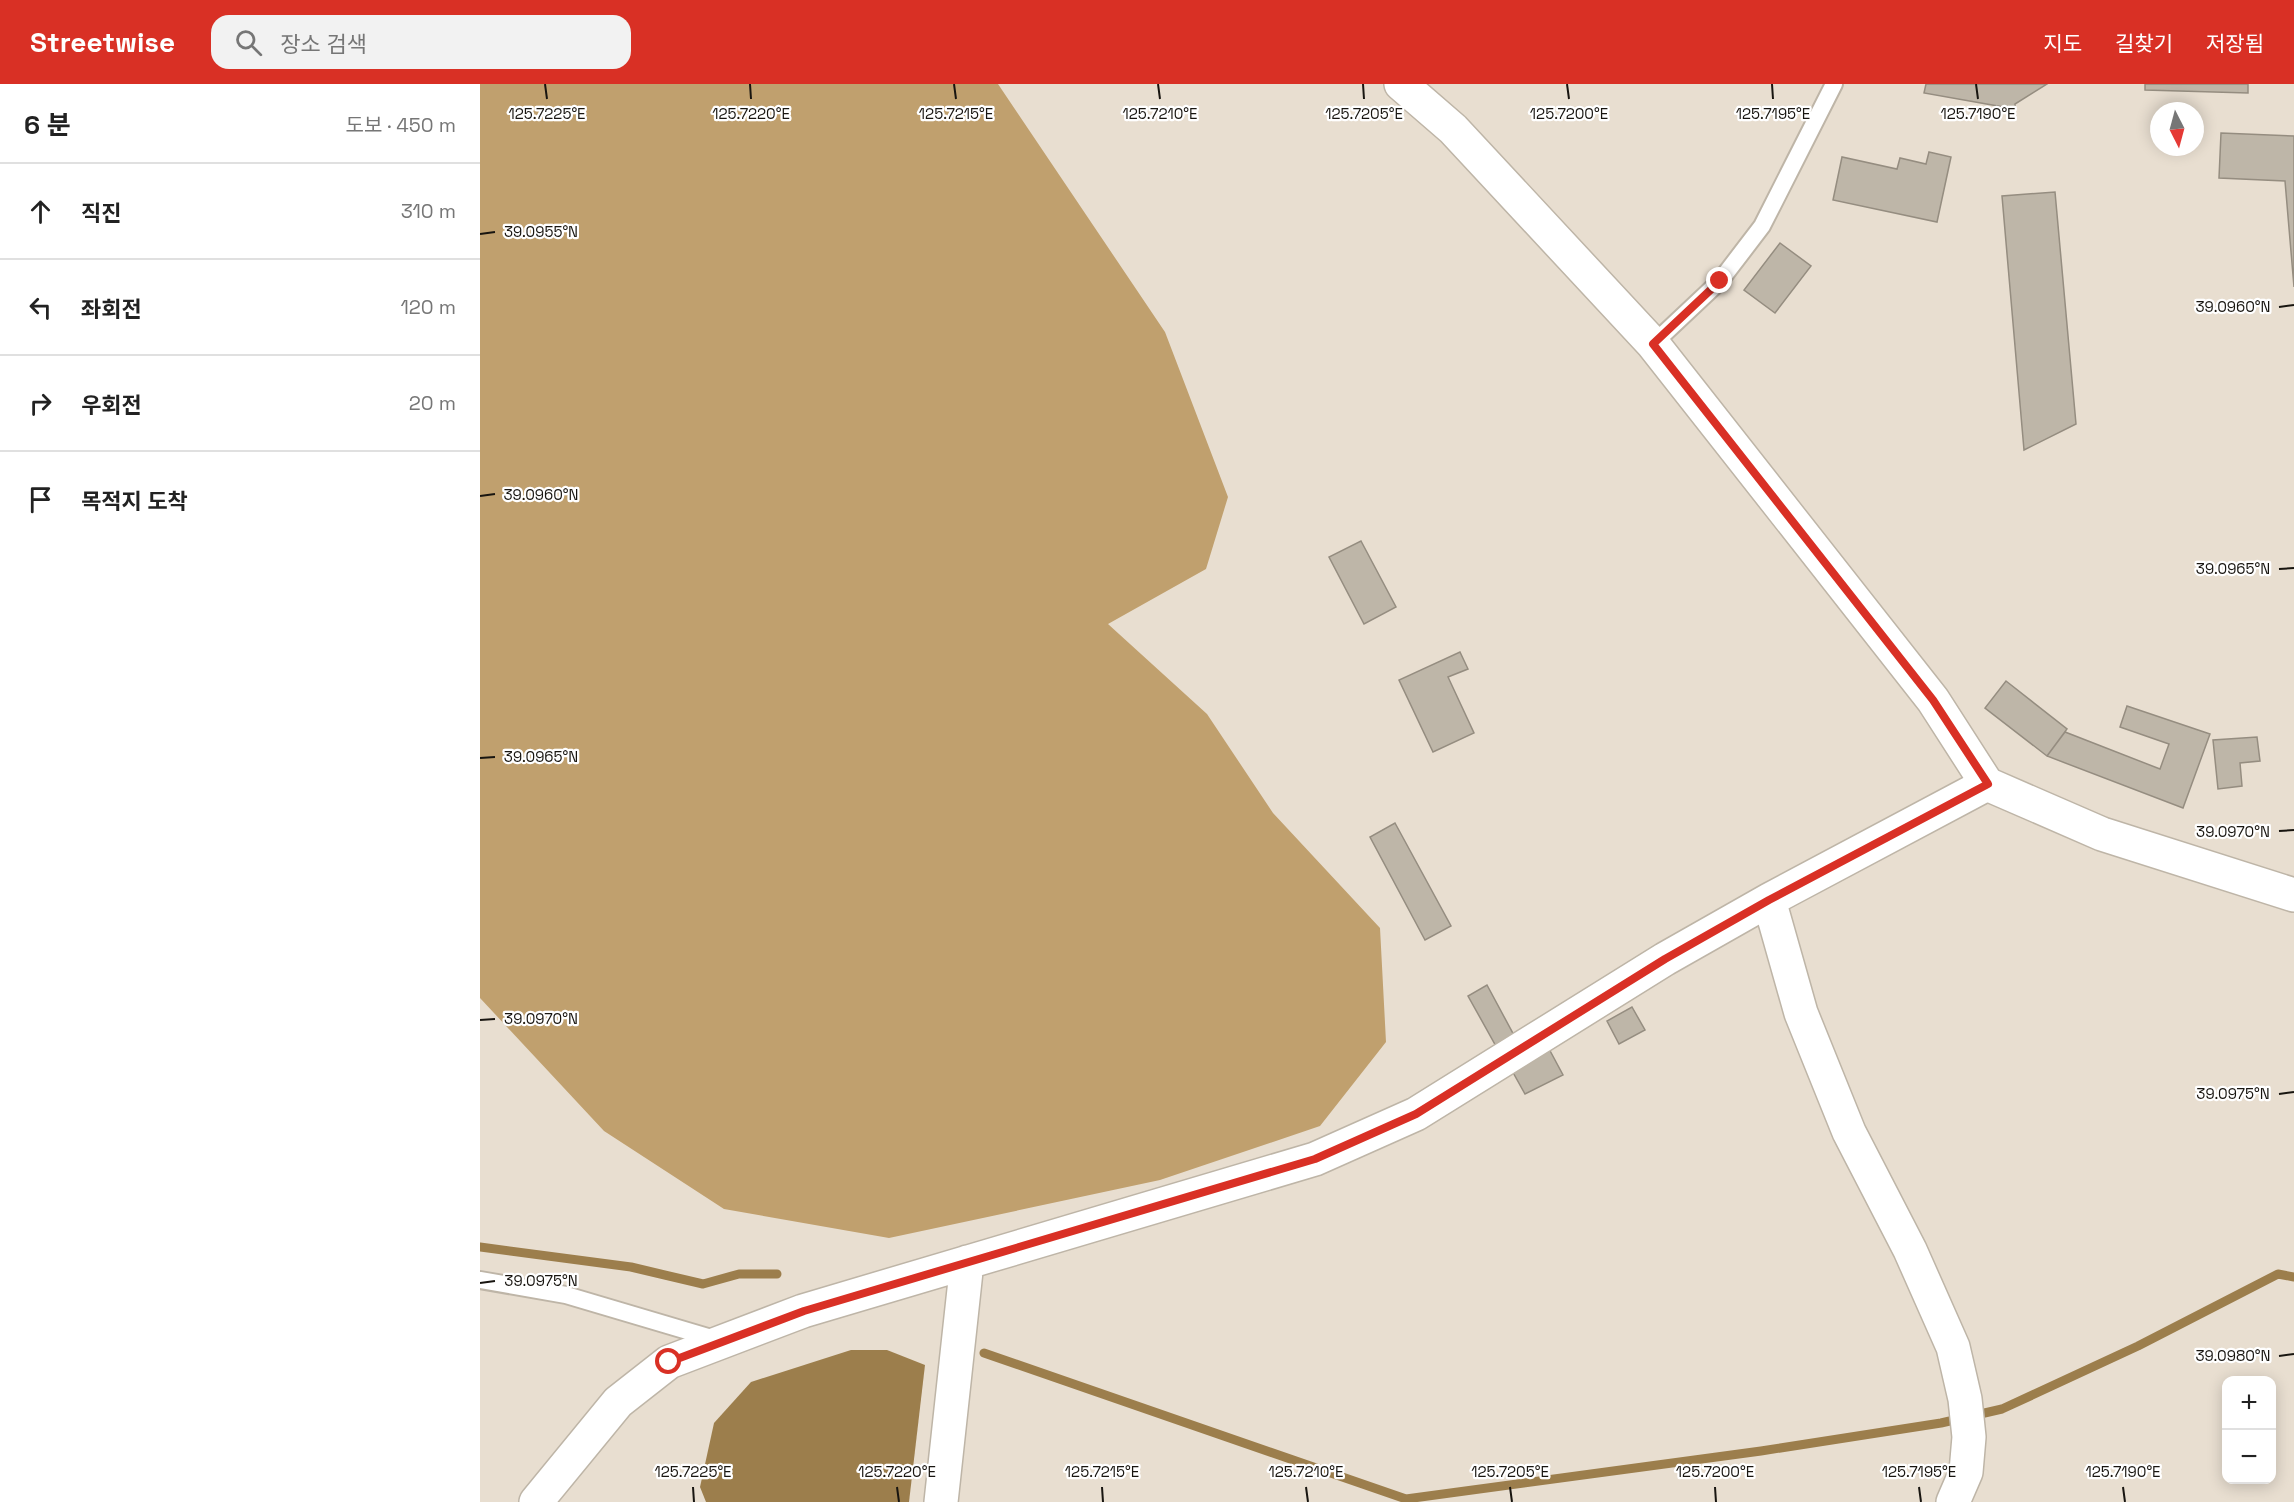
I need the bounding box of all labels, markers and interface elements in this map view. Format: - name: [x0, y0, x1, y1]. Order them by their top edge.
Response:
- search box: [211, 15, 631, 69]
- text: Streetwise: [30, 24, 175, 60]
- icon: search: [232, 26, 265, 59]
- text: 장소 검색: [280, 30, 367, 58]
- text: 지도: [2043, 30, 2082, 57]
- text: 길찾기: [2115, 30, 2173, 57]
- text: 저장됨: [2206, 30, 2264, 57]
- north arrow: [2150, 102, 2204, 156]
- text: 125.7225°E: [508, 104, 586, 123]
- text: 125.7220°E: [712, 104, 790, 123]
- text: 125.7215°E: [919, 104, 993, 123]
- text: 125.7210°E: [1123, 104, 1197, 123]
- text: 125.7205°E: [1325, 104, 1403, 123]
- text: 125.7200°E: [1530, 104, 1608, 123]
- text: 125.7195°E: [1736, 104, 1810, 123]
- text: 125.7190°E: [1940, 104, 2016, 123]
- text: 6 분: [24, 108, 71, 142]
- text: 도보 · 450 m: [346, 112, 456, 138]
- icon: ahead: [24, 195, 57, 228]
- text: 310 m: [401, 198, 456, 224]
- text: 직진: [81, 199, 121, 227]
- text: 39.0955°N: [504, 222, 578, 241]
- route end: [1706, 267, 1732, 293]
- icon: left: [24, 291, 57, 324]
- text: 120 m: [400, 294, 456, 320]
- text: 좌회전: [81, 295, 142, 323]
- text: 39.0960°N: [2196, 297, 2270, 316]
- icon: right: [24, 387, 57, 420]
- text: 20 m: [409, 390, 456, 416]
- text: 우회전: [81, 391, 142, 419]
- icon: arrive: [24, 483, 57, 516]
- text: 39.0960°N: [504, 485, 578, 504]
- text: 목적지 도착: [81, 487, 188, 515]
- text: 39.0965°N: [2196, 559, 2270, 578]
- text: 39.0965°N: [504, 747, 578, 766]
- text: 39.0970°N: [2196, 822, 2270, 841]
- text: 39.0970°N: [504, 1009, 578, 1028]
- text: 39.0975°N: [2196, 1084, 2270, 1103]
- text: 39.0975°N: [504, 1271, 578, 1290]
- text: 39.0980°N: [2195, 1346, 2271, 1365]
- route start: [655, 1348, 681, 1374]
- map controls: [2222, 1376, 2276, 1484]
- button: +: [2222, 1376, 2276, 1430]
- button: −: [2222, 1430, 2276, 1484]
- text: 125.7225°E: [654, 1462, 732, 1481]
- text: 125.7220°E: [858, 1462, 936, 1481]
- text: 125.7215°E: [1065, 1462, 1139, 1481]
- text: 125.7210°E: [1269, 1462, 1343, 1481]
- text: 125.7205°E: [1471, 1462, 1549, 1481]
- text: 125.7200°E: [1676, 1462, 1754, 1481]
- text: 125.7195°E: [1882, 1462, 1956, 1481]
- text: 125.7190°E: [2085, 1462, 2161, 1481]

